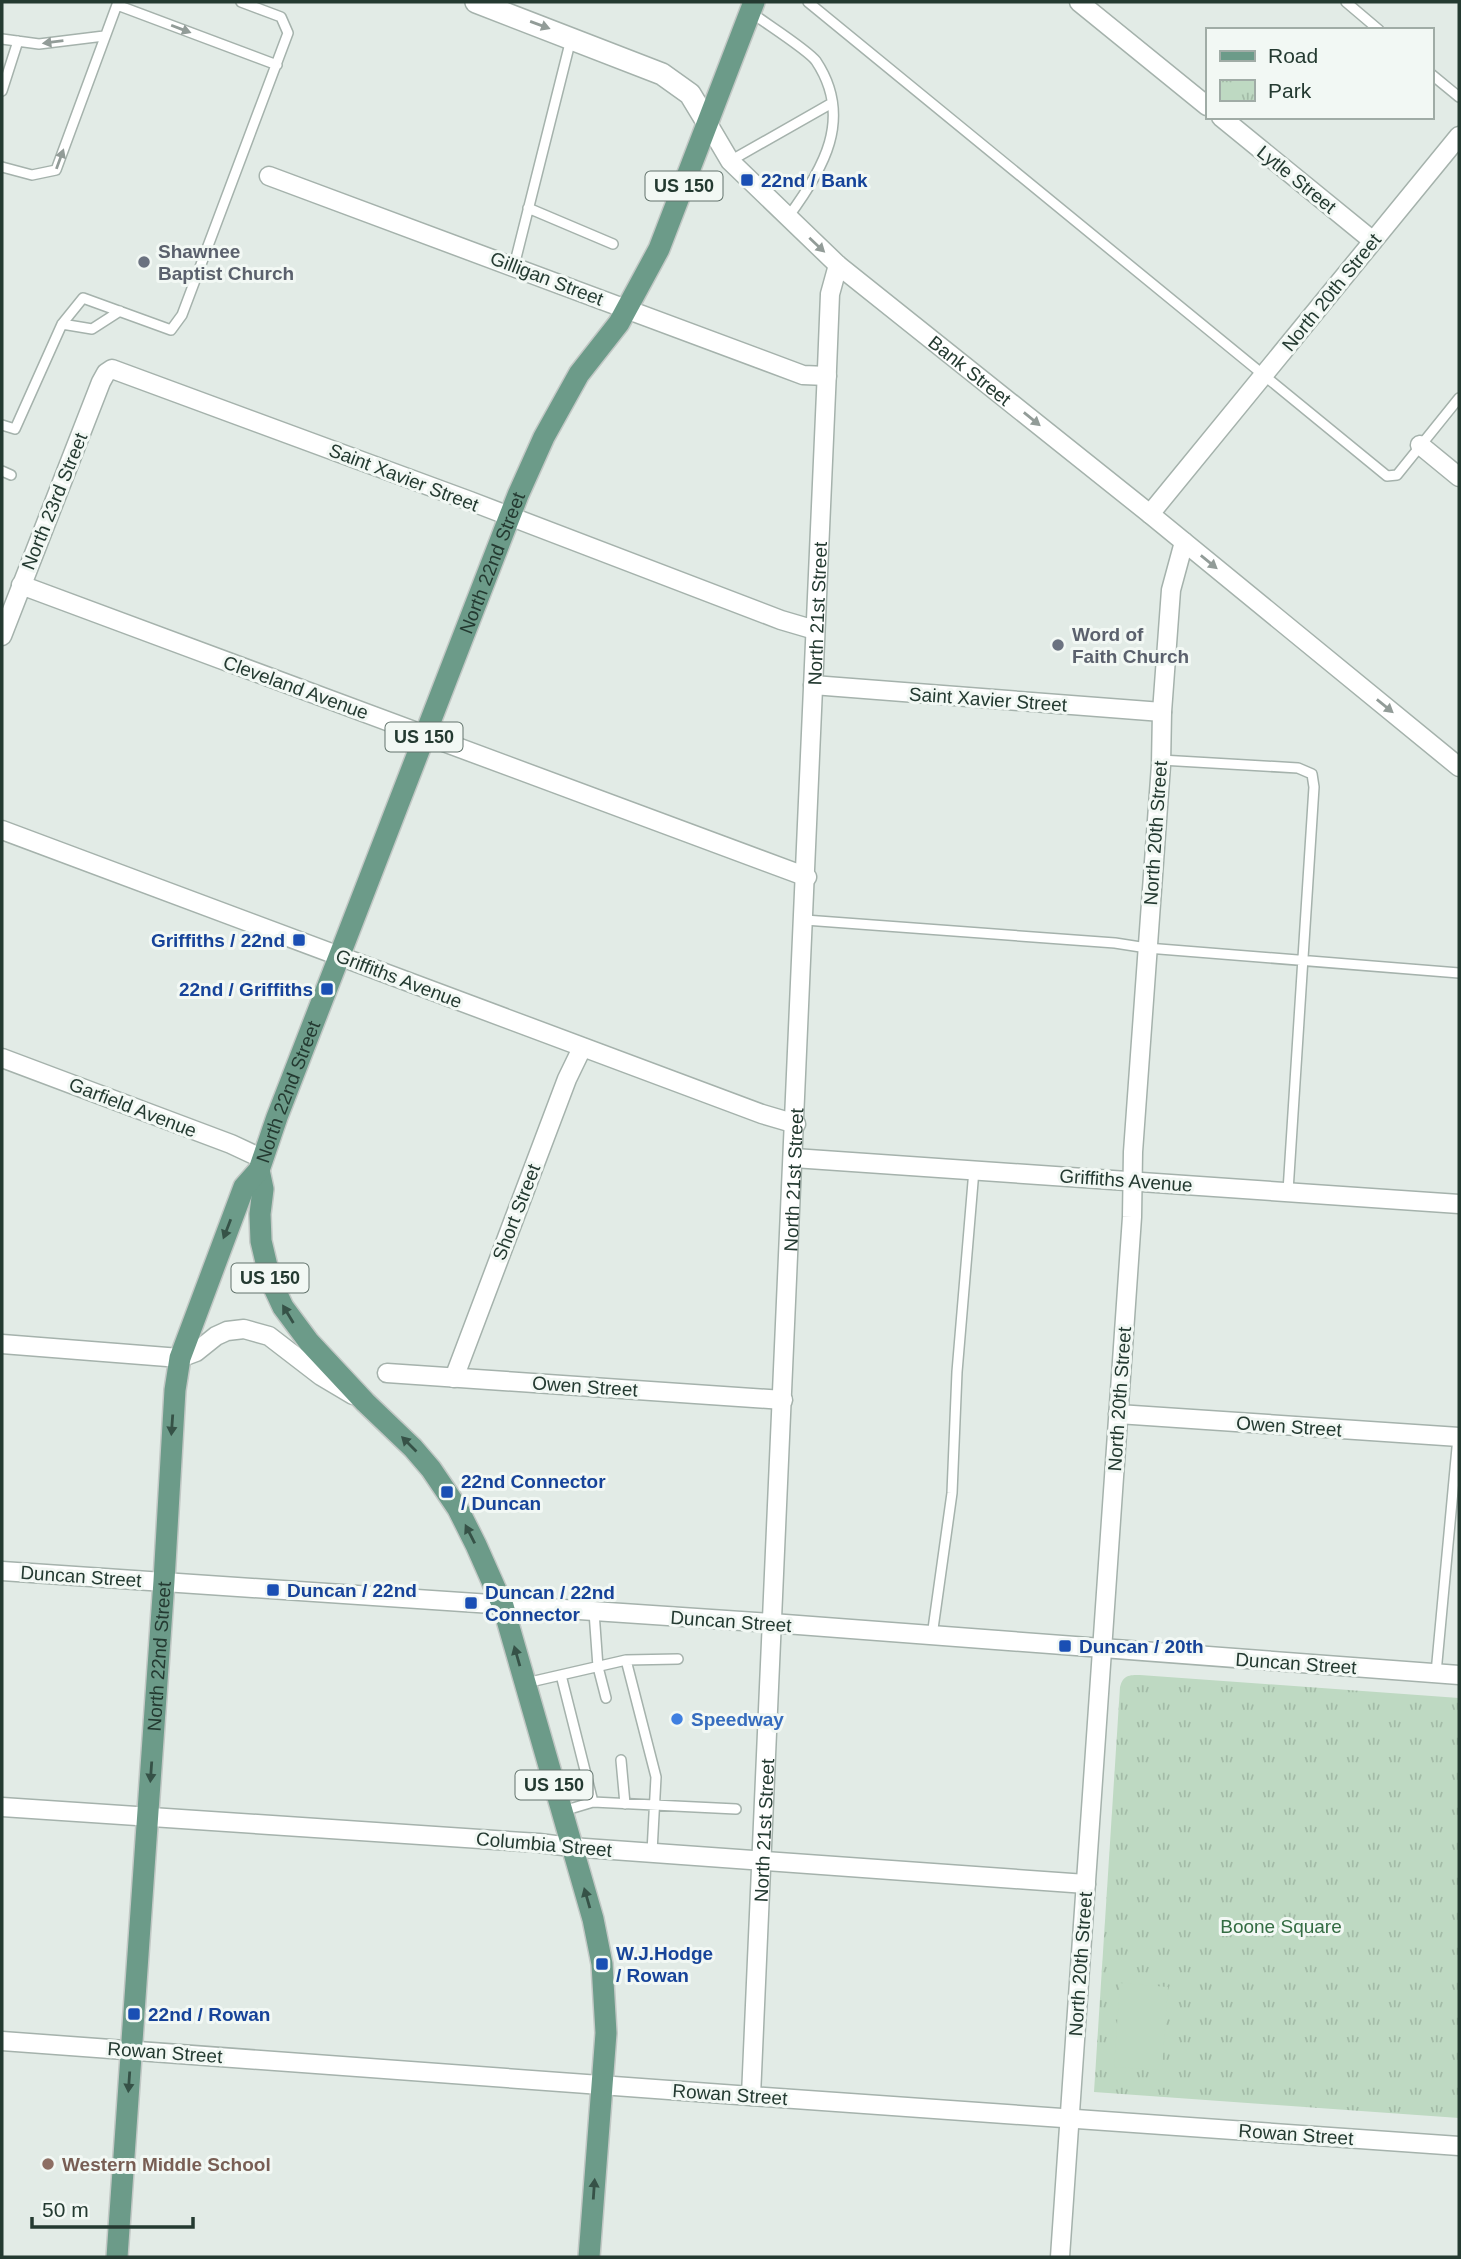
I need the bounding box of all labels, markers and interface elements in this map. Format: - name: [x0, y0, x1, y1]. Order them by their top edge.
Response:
- one-way arrow: [530, 20, 551, 31]
- one-way arrow: [170, 24, 191, 35]
- legend: [1206, 28, 1433, 119]
- one-way arrow: [42, 37, 64, 48]
- text: Road: [1268, 44, 1318, 67]
- text: Park: [1268, 79, 1312, 102]
- street label: Lytle Street: [1253, 141, 1341, 218]
- one-way arrow: [55, 148, 66, 169]
- place label: 22nd / Bank: [761, 170, 868, 191]
- road number: US 150: [646, 172, 722, 201]
- marker: 22nd / Bank: [739, 172, 755, 188]
- street label: North 20th Street: [1278, 229, 1386, 355]
- one-way arrow: [808, 237, 826, 253]
- place label: Shawnee Baptist Church: [158, 241, 294, 284]
- street label: Gilligan Street: [487, 247, 607, 310]
- marker: Shawnee Baptist Church: [136, 254, 152, 270]
- street label: Bank Street: [924, 331, 1016, 410]
- one-way arrow: [1022, 412, 1040, 427]
- street label: North 23rd Street: [17, 429, 92, 573]
- street label: Saint Xavier Street: [326, 439, 482, 516]
- street label: North 22nd Street: [455, 488, 529, 637]
- street label: North 21st Street: [804, 541, 831, 686]
- one-way arrow: [1200, 554, 1217, 569]
- place label: Word of Faith Church: [1072, 624, 1189, 667]
- marker: Word of Faith Church: [1050, 637, 1066, 653]
- street label: Cleveland Avenue: [220, 651, 371, 723]
- street label: Saint Xavier Street: [908, 683, 1068, 716]
- one-way arrow: [1376, 698, 1393, 713]
- road number: US 150: [386, 722, 462, 752]
- street label: North 20th Street: [1140, 759, 1171, 906]
- place label: Griffiths / 22nd: [151, 930, 285, 951]
- marker: Griffiths / 22nd: [291, 932, 307, 948]
- street label: Griffiths Avenue: [333, 945, 465, 1012]
- place label: 22nd / Griffiths: [179, 979, 313, 1000]
- marker: 22nd / Griffiths: [319, 981, 335, 997]
- street label: North 22nd Street: [252, 1017, 325, 1166]
- street label: Garfield Avenue: [66, 1073, 200, 1141]
- street label: North 21st Street: [780, 1107, 808, 1252]
- street label: Short Street: [488, 1160, 545, 1263]
- street label: Griffiths Avenue: [1059, 1165, 1193, 1196]
- one-way arrow: [222, 1218, 233, 1239]
- road number: US 150: [232, 1264, 308, 1293]
- one-way arrow: [282, 1305, 295, 1324]
- street label: North 20th Street: [1104, 1325, 1135, 1472]
- street label: Owen Street: [532, 1372, 639, 1401]
- street label: Owen Street: [1236, 1412, 1343, 1441]
- one-way arrow: [166, 1415, 177, 1437]
- one-way arrow: [401, 1437, 418, 1453]
- place label: 22nd Connector / Duncan: [461, 1471, 606, 1514]
- marker: 22nd Connector / Duncan: [439, 1484, 455, 1500]
- one-way arrow: [465, 1524, 477, 1544]
- street label: Duncan Street: [20, 1562, 143, 1591]
- street label: North 22nd Street: [144, 1580, 175, 1732]
- place label: Duncan / 22nd: [287, 1580, 417, 1601]
- marker: Duncan / 22nd: [265, 1582, 281, 1598]
- place label: Duncan / 22nd Connector: [485, 1582, 615, 1625]
- marker: Duncan / 22nd Connector: [463, 1595, 479, 1611]
- street label: Duncan Street: [670, 1607, 793, 1636]
- place label: Duncan / 20th: [1079, 1636, 1204, 1657]
- marker: Duncan / 20th: [1057, 1638, 1073, 1654]
- one-way arrow: [511, 1645, 522, 1667]
- street label: Duncan Street: [1235, 1649, 1358, 1678]
- place label: Speedway: [691, 1709, 784, 1730]
- marker: Speedway: [669, 1711, 685, 1727]
- street label: North 21st Street: [751, 1757, 778, 1903]
- one-way arrow: [145, 1761, 156, 1783]
- road number: US 150: [516, 1770, 592, 1800]
- street label: Columbia Street: [475, 1828, 613, 1861]
- one-way arrow: [581, 1887, 592, 1909]
- street label: North 20th Street: [1065, 1890, 1096, 2037]
- park label: Boone Square: [1220, 1916, 1342, 1937]
- place label: W.J.Hodge / Rowan: [616, 1943, 713, 1986]
- marker: W.J.Hodge / Rowan: [594, 1956, 610, 1972]
- place label: 22nd / Rowan: [148, 2004, 270, 2025]
- marker: 22nd / Rowan: [126, 2006, 142, 2022]
- street label: Rowan Street: [107, 2038, 224, 2067]
- one-way arrow: [123, 2071, 134, 2093]
- street label: Rowan Street: [672, 2080, 789, 2109]
- street label: Rowan Street: [1238, 2120, 1355, 2149]
- place label: Western Middle School: [62, 2154, 271, 2175]
- marker: Western Middle School: [40, 2156, 56, 2172]
- one-way arrow: [589, 2178, 600, 2200]
- scale bar: [32, 2186, 192, 2230]
- text: 50 m: [42, 2198, 89, 2221]

